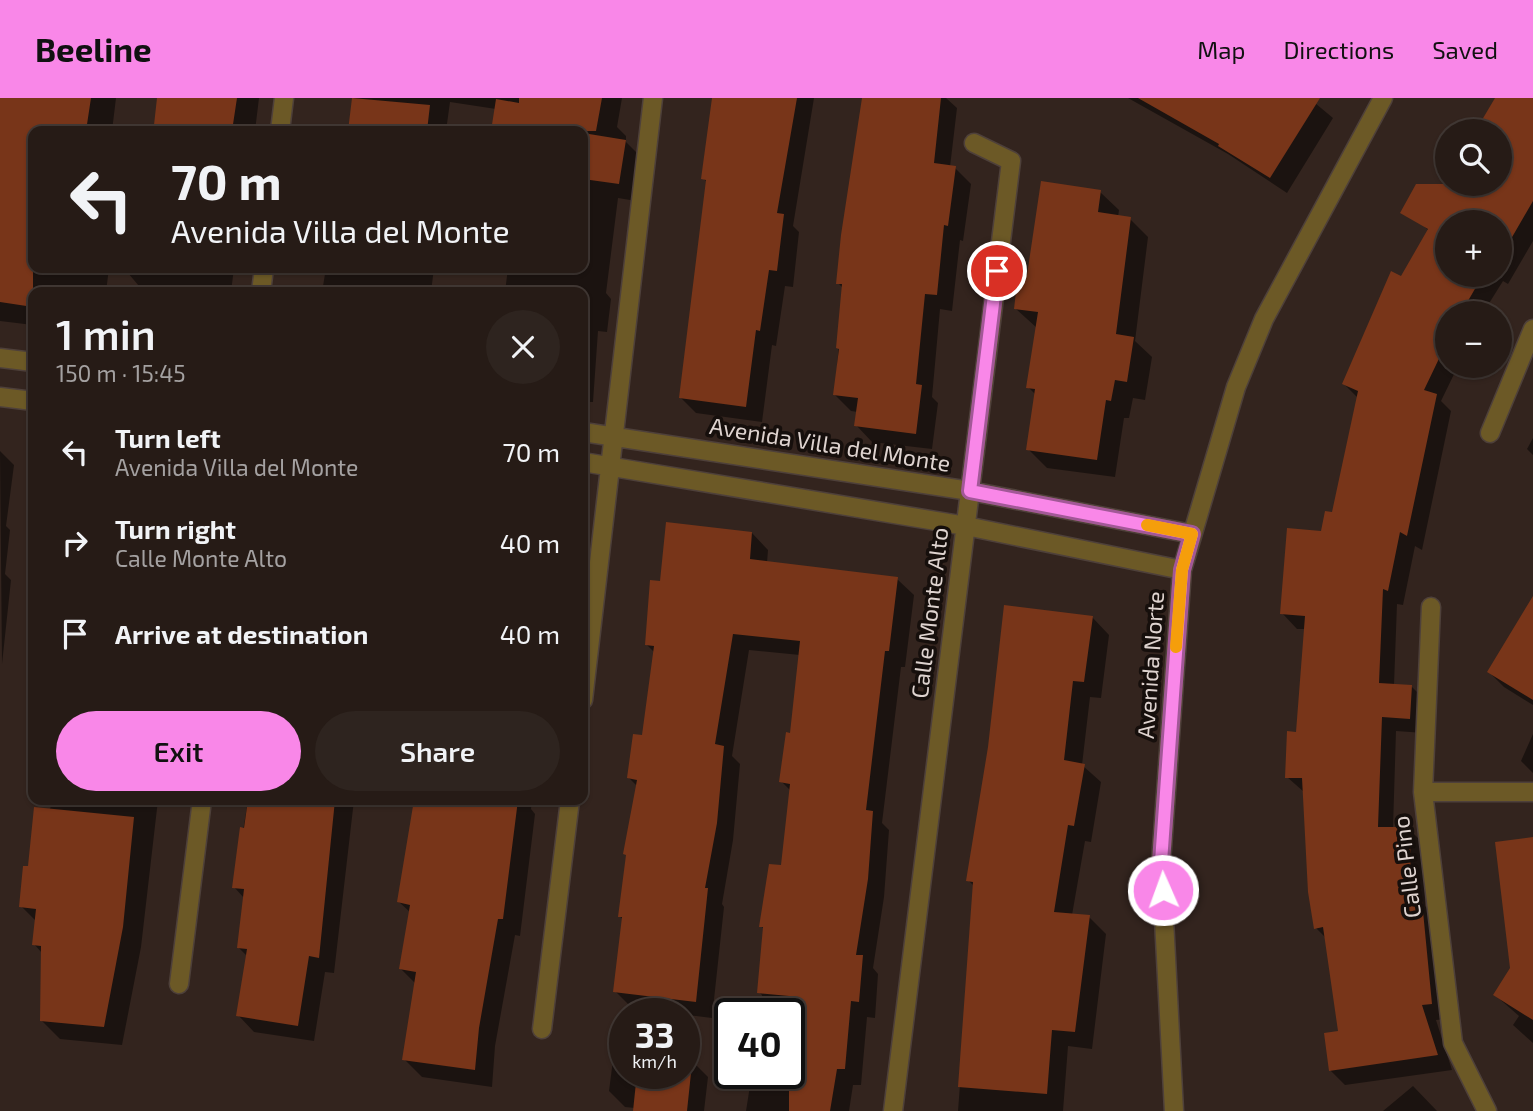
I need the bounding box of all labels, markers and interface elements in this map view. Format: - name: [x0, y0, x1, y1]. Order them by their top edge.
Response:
- text: Beeline: [35, 29, 152, 69]
- text: Map: [1197, 35, 1245, 64]
- text: Directions: [1283, 35, 1394, 64]
- text: Saved: [1432, 35, 1498, 64]
- map controls: [1435, 119, 1512, 378]
- button: search: [1435, 119, 1512, 196]
- text: 70 m: [171, 151, 282, 210]
- icon: left: [56, 154, 147, 245]
- button: +: [1435, 210, 1512, 287]
- text: Avenida Villa del Monte: [171, 211, 510, 249]
- pin: [967, 241, 1027, 301]
- icon: arrive: [978, 252, 1016, 290]
- button: −: [1435, 301, 1512, 378]
- text: 1 min: [56, 308, 156, 358]
- button: close: [486, 310, 560, 384]
- text: 150 m · 15:45: [56, 359, 186, 387]
- street label: Avenida Villa del Monte: [708, 411, 953, 477]
- text: Turn left: [115, 422, 221, 453]
- icon: left: [56, 433, 94, 471]
- text: 70 m: [502, 436, 560, 467]
- text: Avenida Villa del Monte: [115, 453, 358, 481]
- text: Turn right: [115, 513, 236, 544]
- icon: right: [56, 524, 94, 562]
- street label: Calle Monte Alto: [905, 526, 953, 700]
- text: 40 m: [500, 527, 560, 558]
- text: Calle Monte Alto: [115, 544, 287, 572]
- street label: Avenida Norte: [1131, 590, 1169, 740]
- icon: arrive: [56, 615, 94, 653]
- text: Arrive at destination: [115, 618, 368, 649]
- text: 40 m: [500, 618, 560, 649]
- button: Exit: [56, 711, 301, 791]
- button: Share: [315, 711, 560, 791]
- street label: Calle Pino: [1386, 815, 1426, 920]
- position arrow: [1126, 853, 1200, 927]
- speed limit sign: 40: [714, 998, 805, 1089]
- text: 33: [635, 1013, 674, 1055]
- text: km/h: [632, 1050, 677, 1072]

